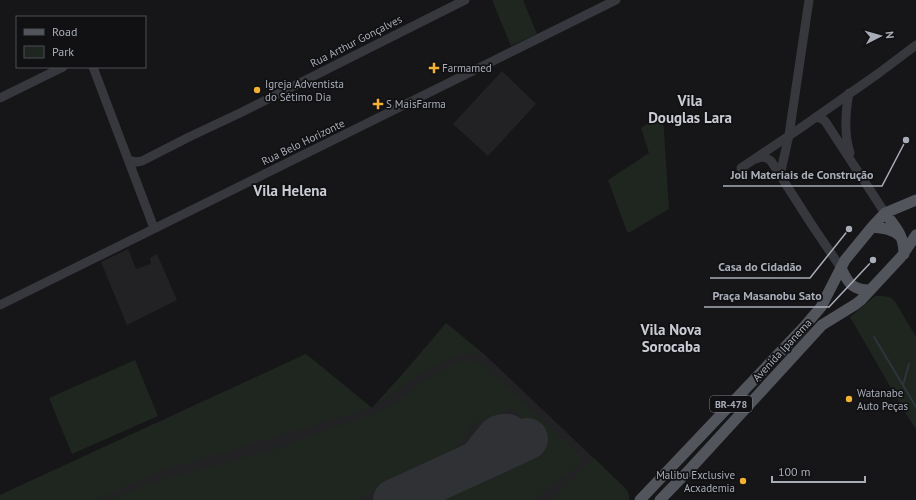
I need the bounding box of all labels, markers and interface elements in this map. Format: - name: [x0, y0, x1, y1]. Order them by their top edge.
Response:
- street label: Rua Arthur Gonçalves: [308, 12, 404, 70]
- legend: [16, 16, 146, 68]
- north arrow: [860, 16, 900, 56]
- text: Road: [52, 24, 77, 39]
- text: N: [883, 31, 897, 39]
- text: Park: [52, 44, 74, 59]
- place label: Farmamed: [442, 61, 492, 75]
- marker: Farmamed: [429, 63, 439, 73]
- place label: Igreja Adventista do Sétimo Dia: [265, 77, 344, 104]
- marker: Igreja Adventista do Sétimo Dia: [252, 85, 262, 95]
- district label: Vila Douglas Lara: [648, 91, 732, 127]
- place label: S MaisFarma: [386, 97, 446, 111]
- marker: S MaisFarma: [373, 99, 383, 109]
- street label: Rua Belo Horizonte: [259, 116, 347, 168]
- callout: Joli Materiais de Construção: [723, 162, 882, 186]
- text: Joli Materiais de Construção: [730, 167, 874, 182]
- district label: Vila Helena: [252, 181, 327, 200]
- callout: Casa do Cidadão: [710, 254, 810, 278]
- text: Casa do Cidadão: [718, 259, 802, 274]
- callout: Praça Masanobu Sato: [704, 283, 829, 307]
- text: Praça Masanobu Sato: [712, 288, 822, 303]
- street label: Avenida Ipanema: [749, 316, 815, 384]
- district label: Vila Nova Sorocaba: [639, 320, 702, 356]
- place label: Watanabe Auto Peças: [857, 386, 908, 413]
- marker: Watanabe Auto Peças: [844, 394, 854, 404]
- road number: BR-478: [710, 396, 752, 412]
- scale bar: [772, 458, 865, 484]
- text: 100 m: [778, 464, 811, 479]
- place label: Malibu Exclusive Acxademia: [656, 468, 735, 495]
- marker: Malibu Exclusive Acxademia: [738, 476, 748, 486]

